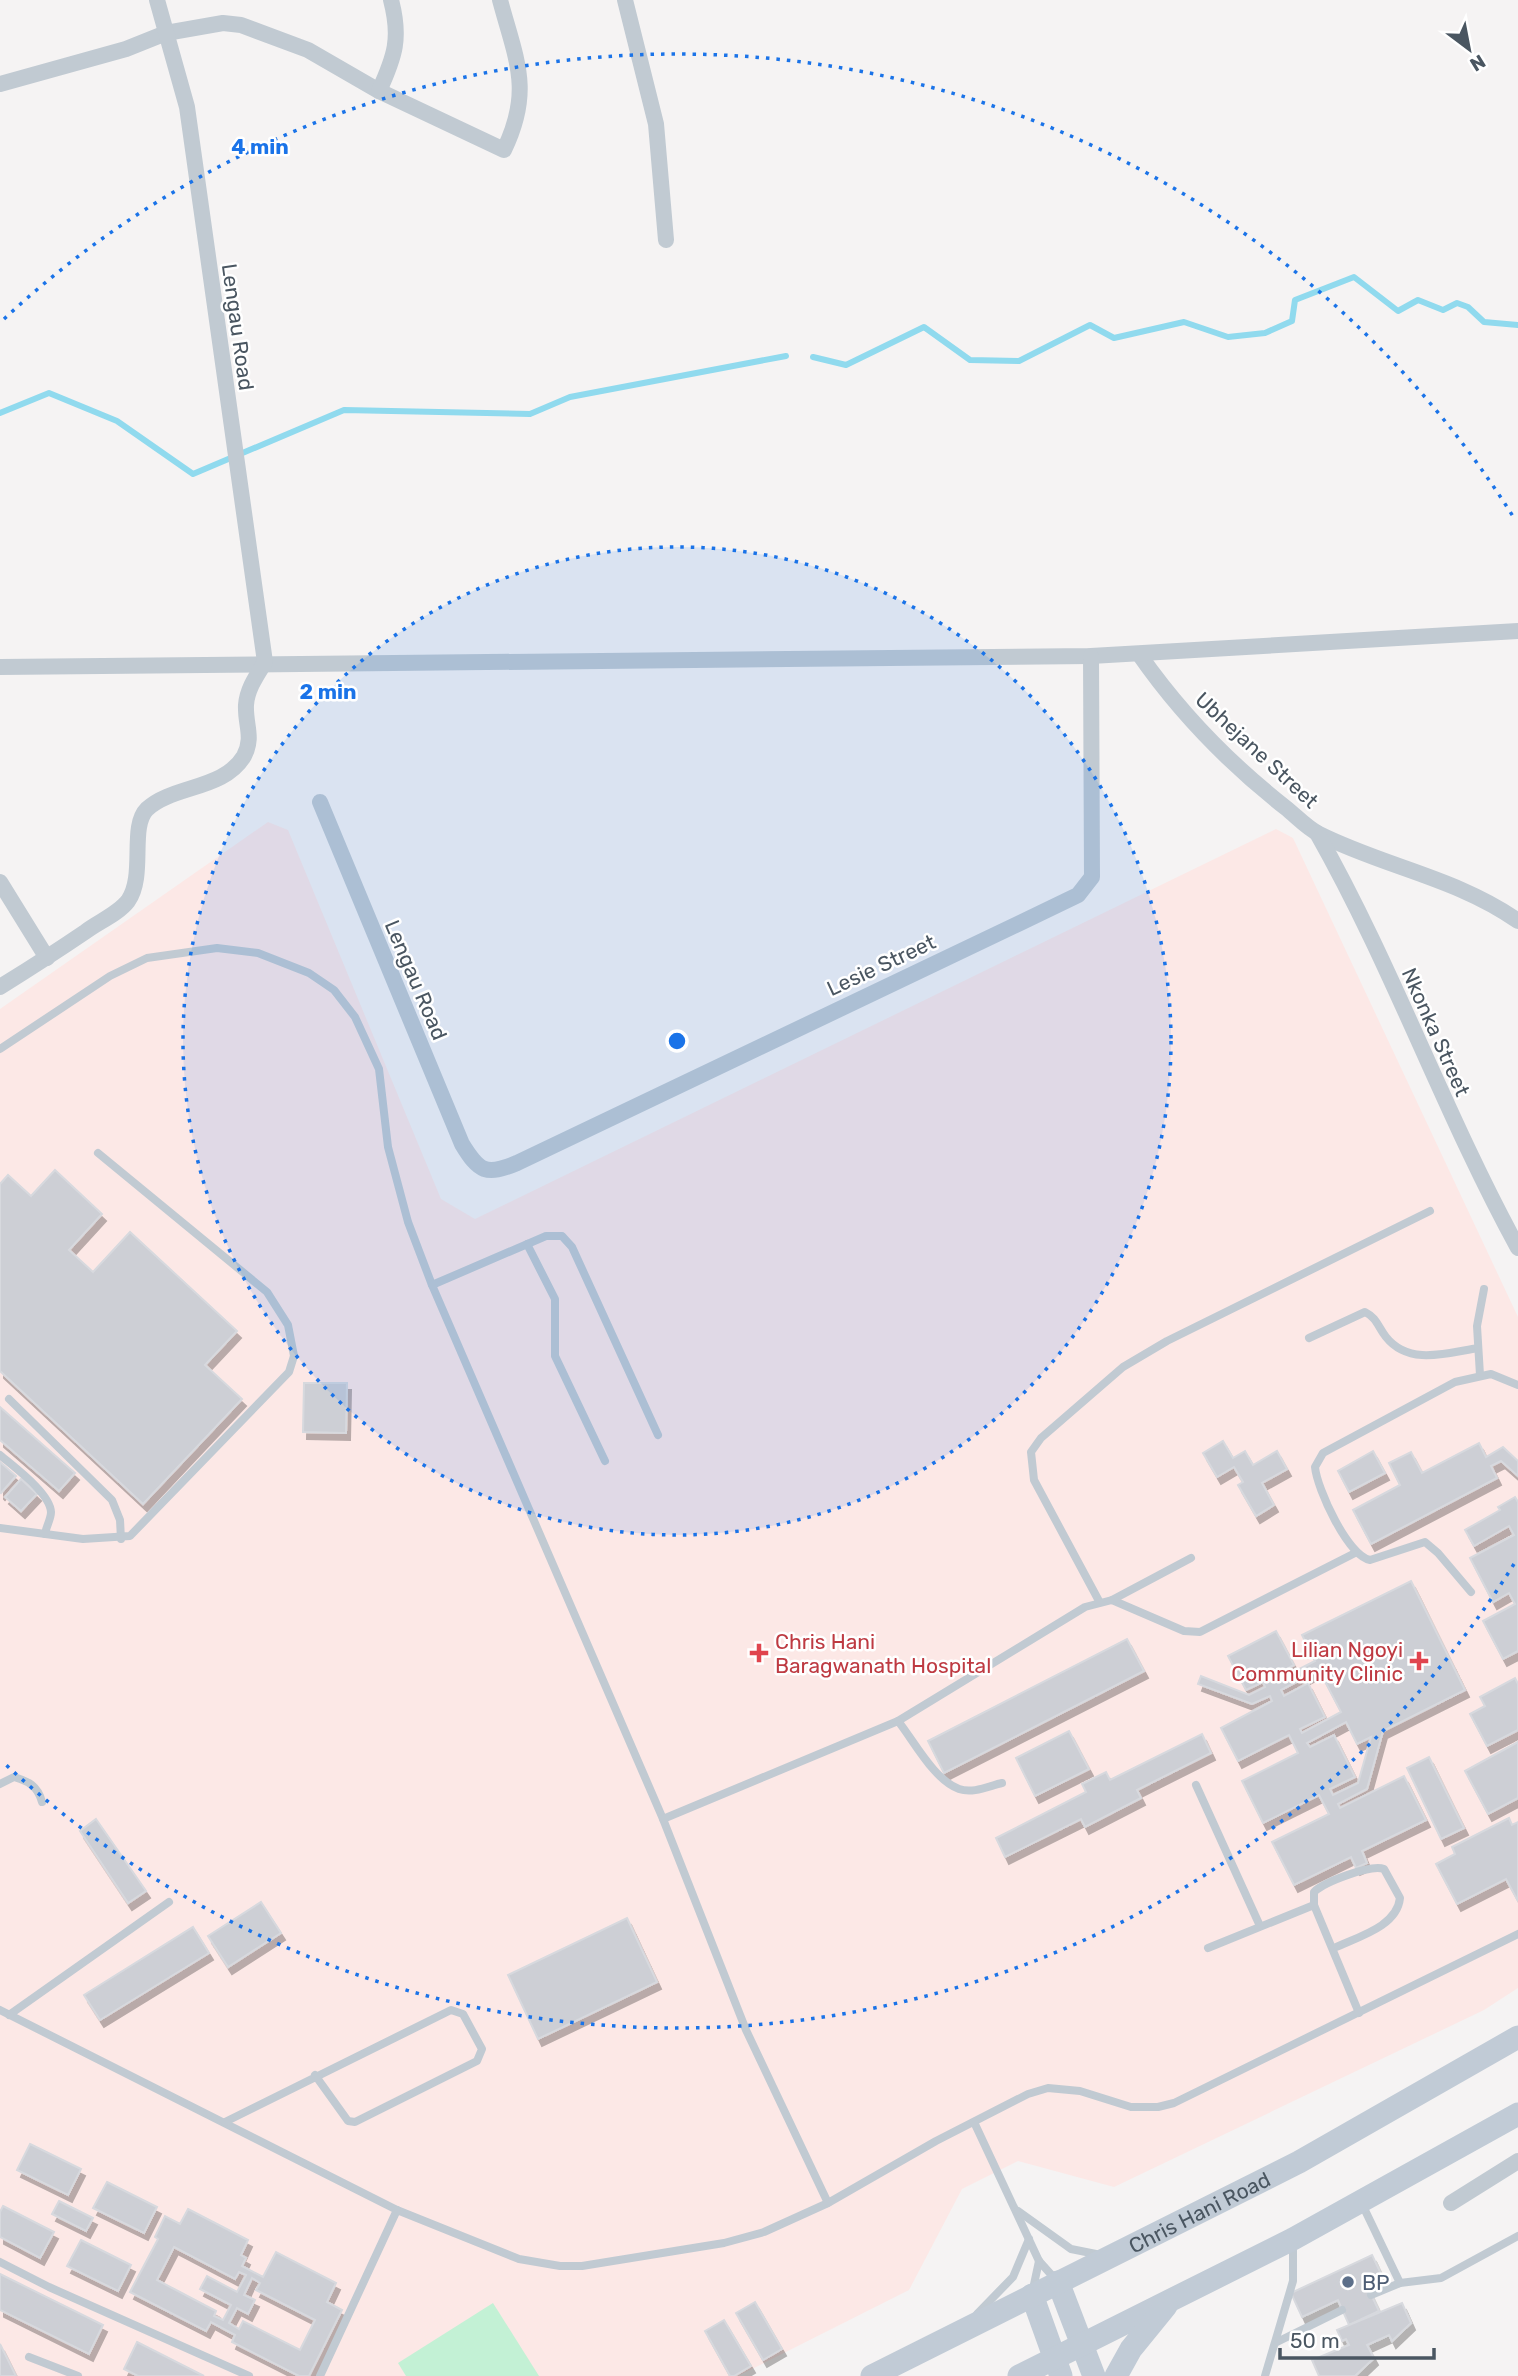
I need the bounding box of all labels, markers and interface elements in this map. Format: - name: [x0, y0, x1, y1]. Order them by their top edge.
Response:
- north arrow: [1434, 14, 1504, 84]
- text: N: [1466, 50, 1490, 76]
- text: 4 min: [231, 134, 289, 159]
- street label: Lengau Road: [217, 262, 259, 392]
- text: 2 min: [300, 679, 356, 704]
- street label: Ubhejane Street: [1190, 687, 1324, 813]
- street label: Lengau Road: [380, 916, 452, 1044]
- street label: Lesie Street: [823, 929, 939, 1001]
- street label: Nkonka Street: [1397, 964, 1475, 1100]
- centre of rings: [665, 1029, 689, 1053]
- place label: Chris Hani Baragwanath Hospital: [775, 1629, 991, 1678]
- place label: Lilian Ngoyi Community Clinic: [1231, 1637, 1403, 1686]
- marker: Chris Hani Baragwanath Hospital: [749, 1643, 769, 1663]
- marker: Lilian Ngoyi Community Clinic: [1409, 1651, 1429, 1671]
- street label: Chris Hani Road: [1124, 2166, 1274, 2258]
- place label: BP: [1362, 2270, 1390, 2295]
- marker: BP: [1340, 2274, 1356, 2290]
- scale bar: [1280, 2316, 1434, 2360]
- text: 50 m: [1290, 2328, 1340, 2353]

